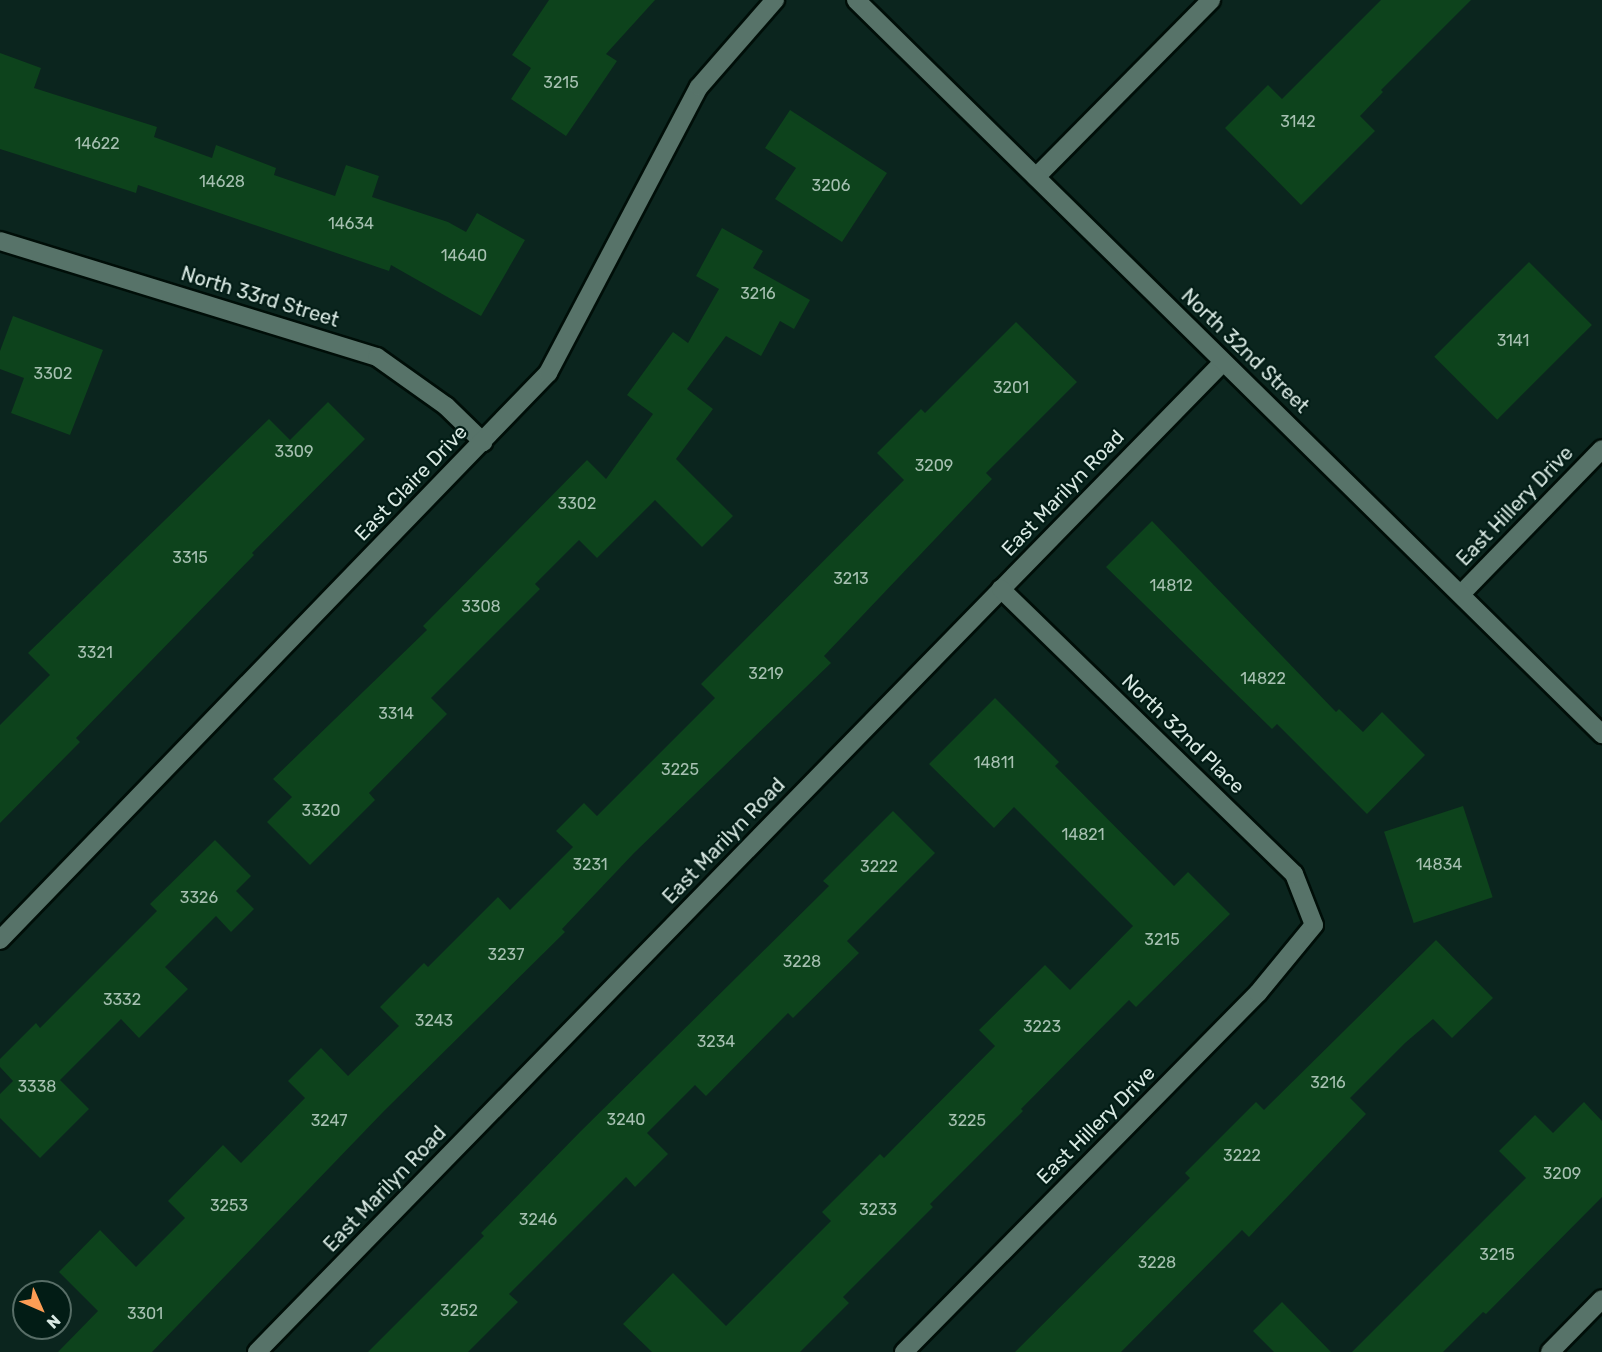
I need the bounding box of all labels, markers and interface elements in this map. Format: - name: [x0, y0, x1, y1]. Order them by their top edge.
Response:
- house number: 3215: [543, 73, 579, 93]
- house number: 3142: [1280, 112, 1316, 132]
- house number: 14622: [74, 134, 120, 154]
- house number: 14628: [199, 172, 245, 192]
- house number: 3206: [812, 176, 850, 196]
- house number: 14634: [328, 214, 374, 234]
- house number: 14640: [441, 246, 487, 266]
- street label: North 33rd Street: [178, 262, 342, 332]
- house number: 3216: [740, 284, 776, 304]
- street label: North 32nd Street: [1176, 284, 1314, 418]
- house number: 3141: [1497, 331, 1529, 351]
- house number: 3302: [34, 364, 72, 384]
- house number: 3201: [993, 378, 1029, 398]
- street label: East Claire Drive: [350, 420, 472, 546]
- street label: East Marilyn Road: [997, 425, 1129, 561]
- street label: East Hillery Drive: [1452, 441, 1578, 571]
- house number: 3309: [275, 442, 313, 462]
- house number: 3209: [915, 456, 953, 476]
- house number: 3302: [558, 494, 596, 514]
- house number: 3315: [172, 548, 208, 568]
- house number: 3213: [833, 569, 869, 589]
- house number: 14812: [1149, 576, 1193, 596]
- house number: 3308: [461, 597, 501, 617]
- house number: 3321: [77, 643, 113, 663]
- house number: 3219: [748, 664, 784, 684]
- street label: North 32nd Place: [1117, 669, 1249, 799]
- house number: 14822: [1240, 669, 1286, 689]
- house number: 3314: [378, 704, 414, 724]
- house number: 14811: [974, 753, 1014, 773]
- house number: 3225: [661, 760, 699, 780]
- street label: East Marilyn Road: [658, 773, 790, 909]
- house number: 3320: [302, 801, 340, 821]
- house number: 14821: [1061, 825, 1105, 845]
- house number: 3231: [572, 855, 608, 875]
- house number: 14834: [1416, 855, 1462, 875]
- house number: 3222: [860, 857, 898, 877]
- house number: 3326: [180, 888, 218, 908]
- house number: 3215: [1144, 930, 1180, 950]
- house number: 3237: [488, 945, 524, 965]
- house number: 3228: [783, 952, 821, 972]
- house number: 3332: [103, 990, 141, 1010]
- house number: 3243: [415, 1011, 453, 1031]
- house number: 3223: [1023, 1017, 1061, 1037]
- house number: 3234: [697, 1032, 735, 1052]
- street label: East Hillery Drive: [1032, 1061, 1160, 1189]
- house number: 3216: [1310, 1073, 1346, 1093]
- house number: 3338: [17, 1077, 57, 1097]
- house number: 3240: [607, 1110, 645, 1130]
- house number: 3247: [311, 1111, 347, 1131]
- house number: 3225: [948, 1111, 986, 1131]
- street label: East Marilyn Road: [319, 1121, 451, 1257]
- house number: 3222: [1223, 1146, 1261, 1166]
- house number: 3209: [1543, 1164, 1581, 1184]
- house number: 3253: [210, 1196, 248, 1216]
- house number: 3233: [859, 1200, 897, 1220]
- house number: 3246: [519, 1210, 557, 1230]
- house number: 3215: [1479, 1245, 1515, 1265]
- house number: 3228: [1138, 1253, 1176, 1273]
- north arrow: [12, 1280, 72, 1340]
- house number: 3252: [440, 1301, 478, 1321]
- house number: 3301: [127, 1304, 163, 1324]
- text: N: [43, 1311, 64, 1332]

